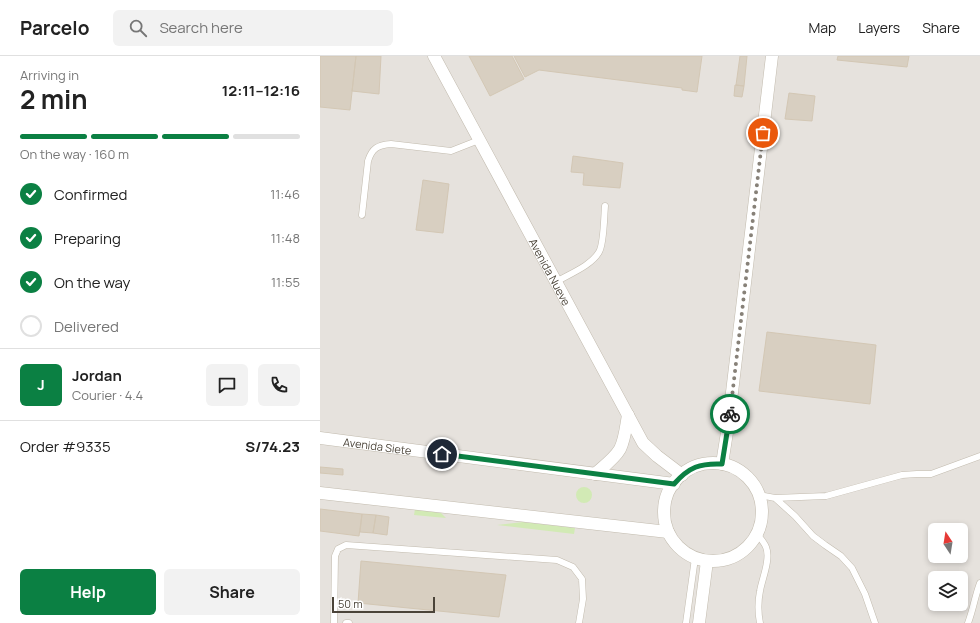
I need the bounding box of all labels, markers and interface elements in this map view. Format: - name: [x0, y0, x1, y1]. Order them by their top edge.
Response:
- search box: [113, 10, 393, 46]
- text: Parcelo: [20, 15, 89, 41]
- icon: search: [127, 17, 149, 39]
- text: Search here: [159, 17, 243, 38]
- text: Map: [808, 18, 836, 37]
- text: Layers: [858, 18, 900, 37]
- text: Share: [922, 18, 960, 37]
- text: Arriving in: [20, 66, 79, 84]
- text: 12:11–12:16: [222, 80, 300, 101]
- text: 2 min: [20, 81, 88, 117]
- pin: [746, 116, 780, 150]
- icon: bag: [752, 122, 774, 144]
- text: On the way · 160 m: [20, 145, 129, 163]
- icon: check: [20, 183, 42, 205]
- text: Confirmed: [54, 184, 127, 205]
- text: 11:46: [270, 185, 300, 203]
- icon: check: [20, 227, 42, 249]
- text: Preparing: [54, 228, 121, 249]
- text: 11:48: [271, 229, 300, 247]
- street label: Avenida Nueve: [526, 235, 575, 308]
- icon: check: [20, 271, 42, 293]
- text: On the way: [54, 272, 130, 293]
- text: 11:55: [271, 273, 300, 291]
- text: Delivered: [54, 316, 119, 337]
- button: chat: [206, 364, 248, 406]
- button: phone: [258, 364, 300, 406]
- text: Jordan: [72, 365, 122, 386]
- text: J: [37, 374, 45, 395]
- text: Courier · 4.4: [72, 386, 143, 404]
- courier: [710, 394, 750, 434]
- icon: bike: [719, 403, 741, 425]
- street label: Avenida Siete: [343, 434, 413, 457]
- text: Order #9335: [20, 436, 111, 457]
- text: S/74.23: [245, 436, 300, 457]
- pin: [425, 437, 459, 471]
- icon: home: [431, 443, 453, 465]
- north arrow: [928, 523, 968, 563]
- map controls: [928, 523, 968, 611]
- button: Help: [20, 569, 156, 615]
- button: Share: [164, 569, 300, 615]
- button: layers: [928, 571, 968, 611]
- scale bar: [332, 595, 435, 614]
- text: 50 m: [338, 596, 363, 611]

